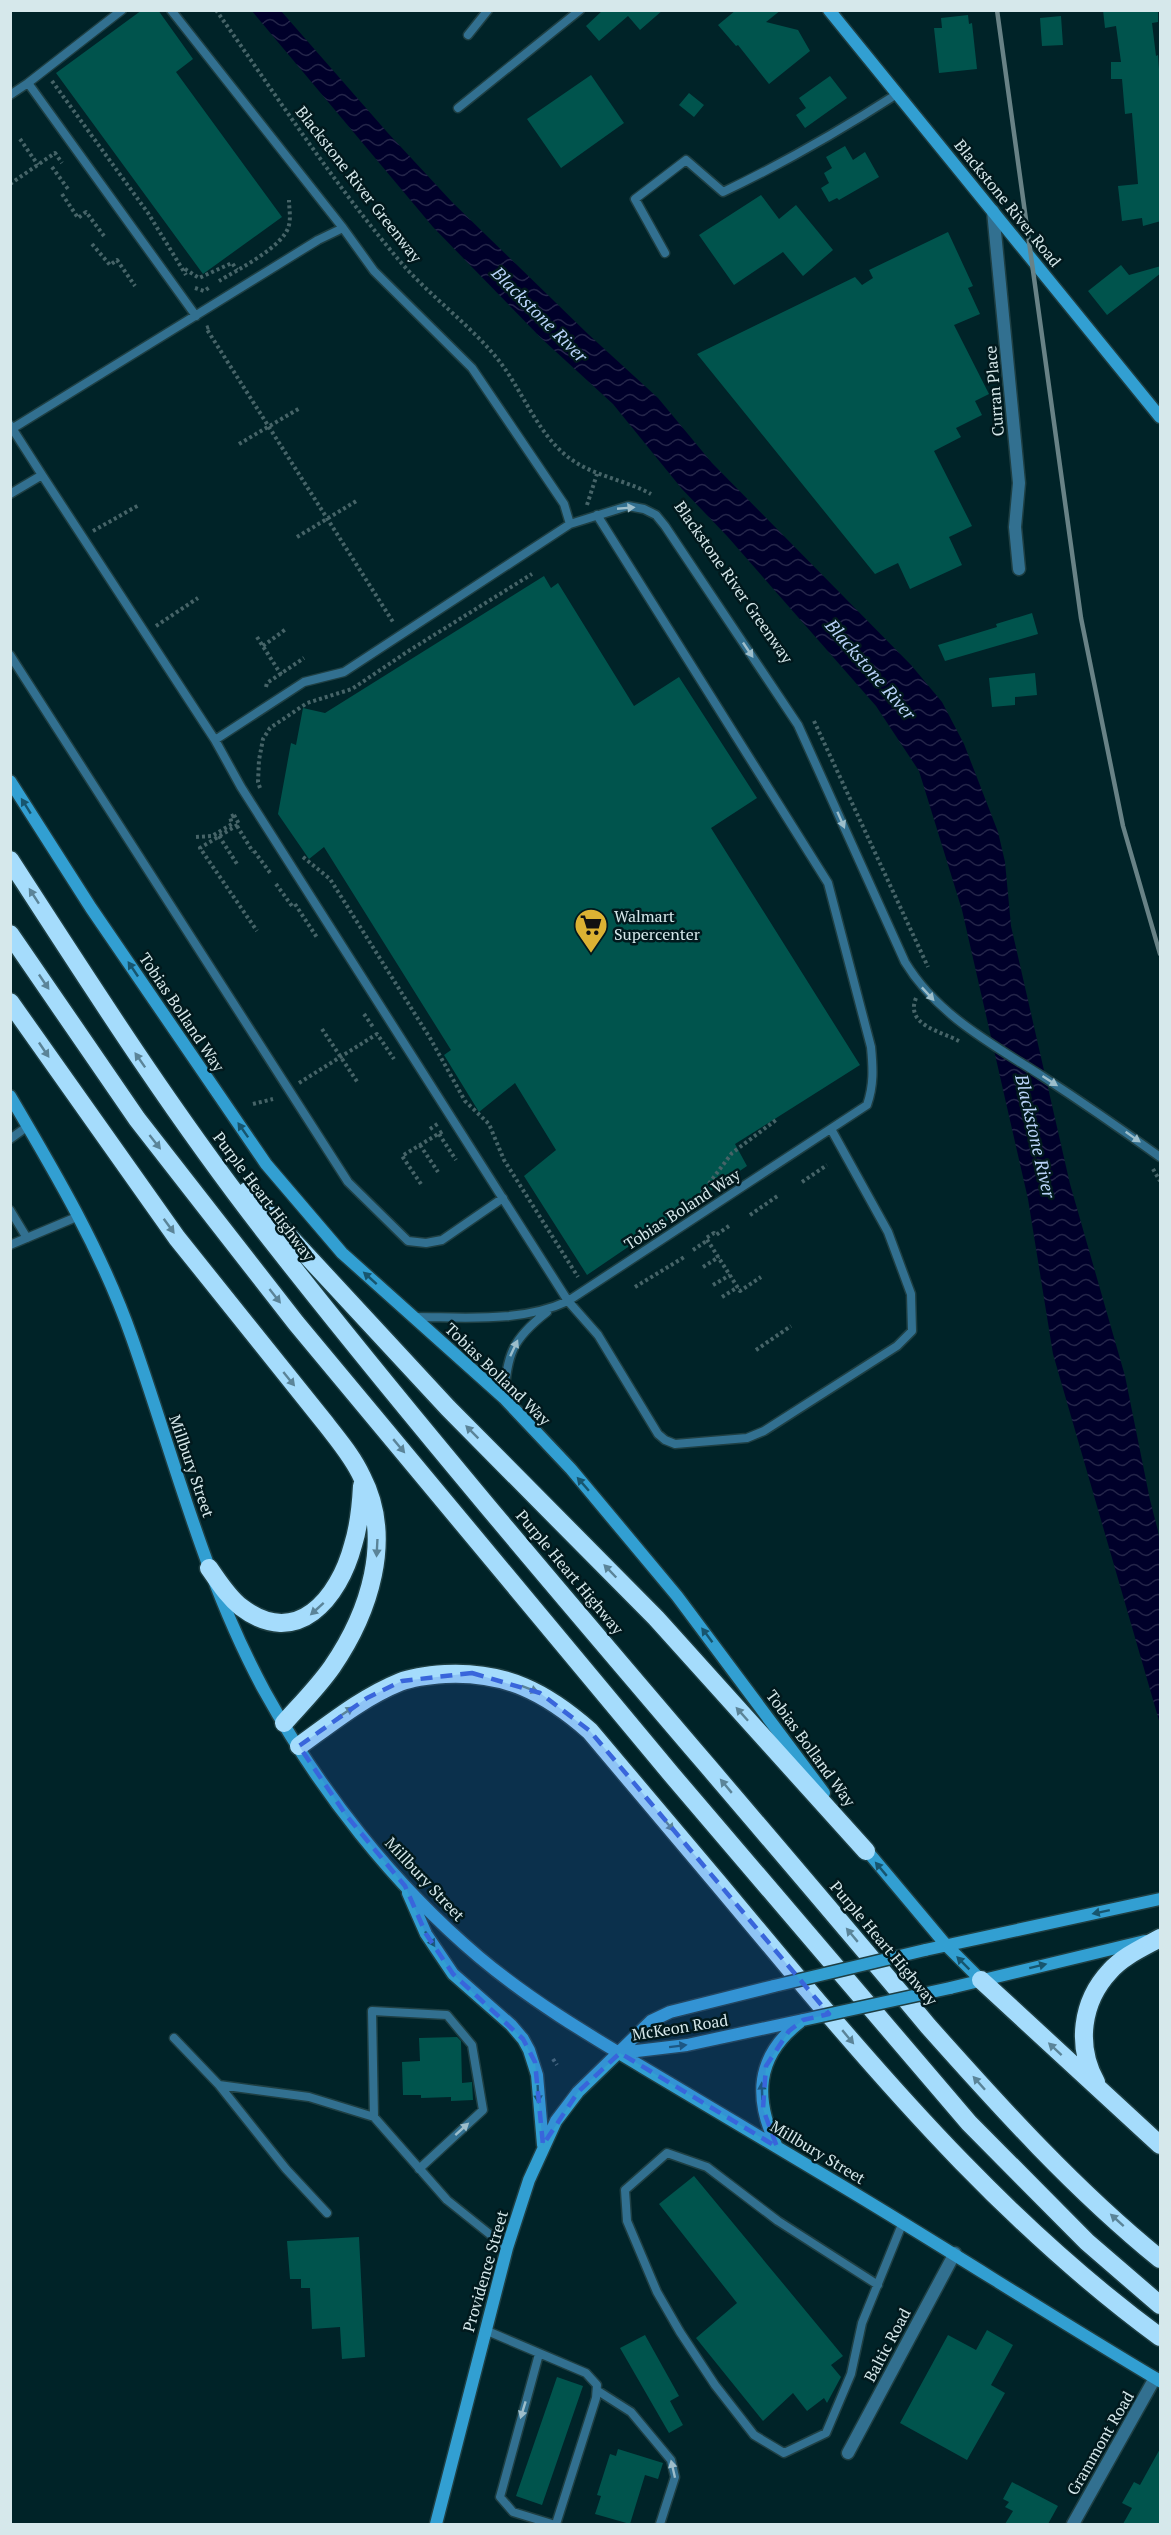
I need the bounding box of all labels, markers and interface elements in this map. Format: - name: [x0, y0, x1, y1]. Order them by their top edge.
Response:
- street label: Blackstone River Greenway: [291, 101, 428, 268]
- street label: Blackstone River Road: [950, 135, 1066, 271]
- water label: Blackstone River: [486, 260, 594, 368]
- street label: Curran Place: [979, 345, 1009, 437]
- street label: Blackstone River Greenway: [670, 497, 799, 668]
- one-way arrow: [617, 503, 636, 513]
- water label: Blackstone River: [820, 613, 922, 725]
- one-way arrow: [742, 642, 753, 658]
- one-way arrow: [21, 798, 32, 814]
- one-way arrow: [836, 812, 845, 829]
- one-way arrow: [28, 888, 39, 904]
- place label: Walmart Supercenter: [614, 905, 701, 945]
- supermarket icon: Walmart Supercenter: [573, 907, 609, 954]
- street label: Tobias Bolland Way: [134, 948, 230, 1076]
- one-way arrow: [127, 962, 139, 978]
- one-way arrow: [38, 974, 49, 990]
- one-way arrow: [921, 986, 935, 1001]
- one-way arrow: [38, 1042, 50, 1058]
- one-way arrow: [134, 1052, 146, 1068]
- water label: Blackstone River: [1010, 1071, 1062, 1201]
- one-way arrow: [1041, 1076, 1058, 1087]
- one-way arrow: [237, 1123, 249, 1139]
- street label: Purple Heart Highway: [208, 1127, 320, 1266]
- one-way arrow: [1124, 1131, 1140, 1143]
- one-way arrow: [149, 1134, 161, 1149]
- street label: Tobias Boland Way: [620, 1163, 745, 1255]
- one-way arrow: [163, 1218, 175, 1234]
- one-way arrow: [362, 1271, 377, 1285]
- one-way arrow: [269, 1288, 281, 1304]
- street label: Tobias Bolland Way: [440, 1318, 556, 1431]
- one-way arrow: [510, 1340, 519, 1357]
- one-way arrow: [283, 1372, 295, 1387]
- street label: Millbury Street: [164, 1412, 220, 1520]
- one-way arrow: [466, 1426, 480, 1440]
- one-way arrow: [392, 1439, 405, 1454]
- one-way arrow: [576, 1476, 590, 1491]
- street label: Purple Heart Highway: [511, 1505, 629, 1640]
- one-way arrow: [372, 1538, 381, 1557]
- one-way arrow: [603, 1563, 617, 1578]
- one-way arrow: [309, 1602, 324, 1616]
- one-way arrow: [701, 1627, 713, 1642]
- one-way arrow: [521, 1685, 539, 1694]
- street label: Tobias Bolland Way: [761, 1685, 861, 1811]
- one-way arrow: [338, 1706, 354, 1718]
- one-way arrow: [736, 1707, 749, 1722]
- one-way arrow: [720, 1779, 733, 1794]
- one-way arrow: [662, 1816, 675, 1832]
- street label: Millbury Street: [380, 1832, 470, 1926]
- one-way arrow: [874, 1861, 887, 1877]
- street label: Purple Heart Highway: [825, 1876, 943, 2011]
- one-way arrow: [1092, 1907, 1111, 1917]
- one-way arrow: [846, 1927, 859, 1942]
- one-way arrow: [424, 1931, 435, 1948]
- one-way arrow: [957, 1956, 971, 1970]
- one-way arrow: [1028, 1961, 1047, 1971]
- street label: McKeon Road: [630, 2009, 730, 2045]
- one-way arrow: [841, 2029, 854, 2044]
- one-way arrow: [668, 2042, 687, 2051]
- one-way arrow: [1048, 2043, 1063, 2056]
- one-way arrow: [972, 2075, 986, 2090]
- one-way arrow: [757, 2082, 767, 2101]
- one-way arrow: [533, 2084, 542, 2103]
- street label: Millbury Street: [766, 2115, 870, 2189]
- one-way arrow: [455, 2123, 469, 2137]
- street label: Providence Street: [457, 2208, 513, 2334]
- one-way arrow: [1109, 2213, 1124, 2227]
- street label: Baltic Road: [858, 2304, 916, 2386]
- street label: Grammont Road: [1061, 2387, 1139, 2499]
- one-way arrow: [518, 2401, 527, 2419]
- one-way arrow: [667, 2460, 677, 2478]

